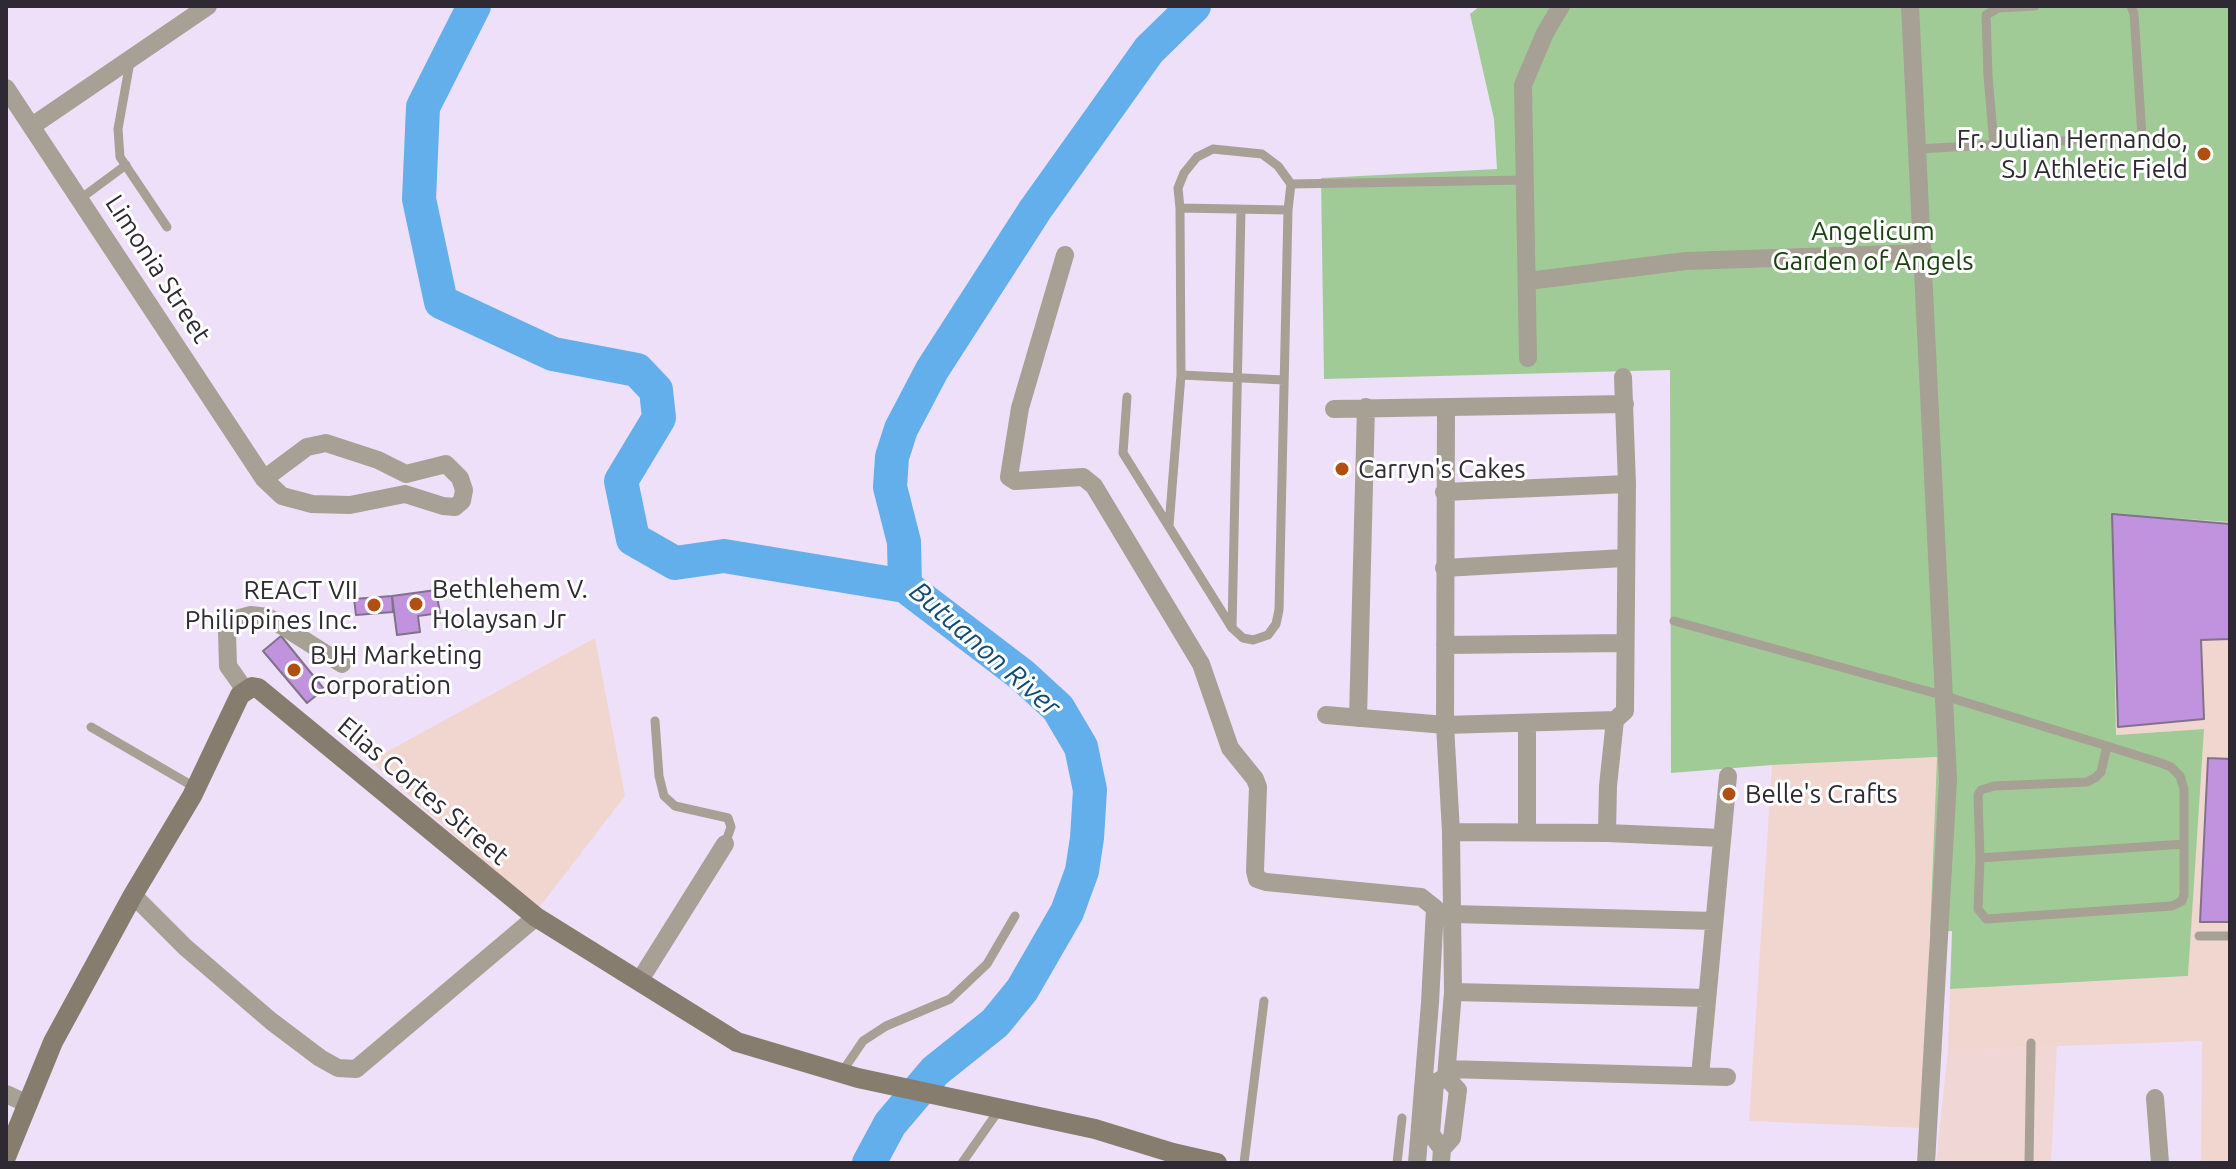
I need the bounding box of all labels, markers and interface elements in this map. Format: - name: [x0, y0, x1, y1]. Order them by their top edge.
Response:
- place label: Fr. Julian Hernando, SJ Athletic Field: [1957, 123, 2188, 184]
- marker: Fr. Julian Hernando, SJ Athletic Field: [2195, 145, 2213, 163]
- street label: Limonia Street: [99, 189, 217, 349]
- park label: Angelicum Garden of Angels: [1772, 215, 1974, 276]
- place label: Carryn's Cakes: [1358, 453, 1526, 485]
- marker: Carryn's Cakes: [1333, 460, 1351, 478]
- place label: Bethlehem V. Holaysan Jr: [432, 573, 588, 634]
- place label: REACT VII Philippines Inc.: [185, 574, 358, 636]
- water label: Butuanon River: [903, 574, 1067, 724]
- marker: Bethlehem V. Holaysan Jr: [407, 595, 425, 613]
- marker: REACT VII Philippines Inc.: [365, 596, 383, 614]
- place label: BJH Marketing Corporation: [310, 639, 483, 700]
- marker: BJH Marketing Corporation: [285, 661, 303, 679]
- street label: Elias Cortes Street: [331, 710, 515, 872]
- place label: Belle's Crafts: [1745, 778, 1898, 810]
- marker: Belle's Crafts: [1720, 785, 1738, 803]

